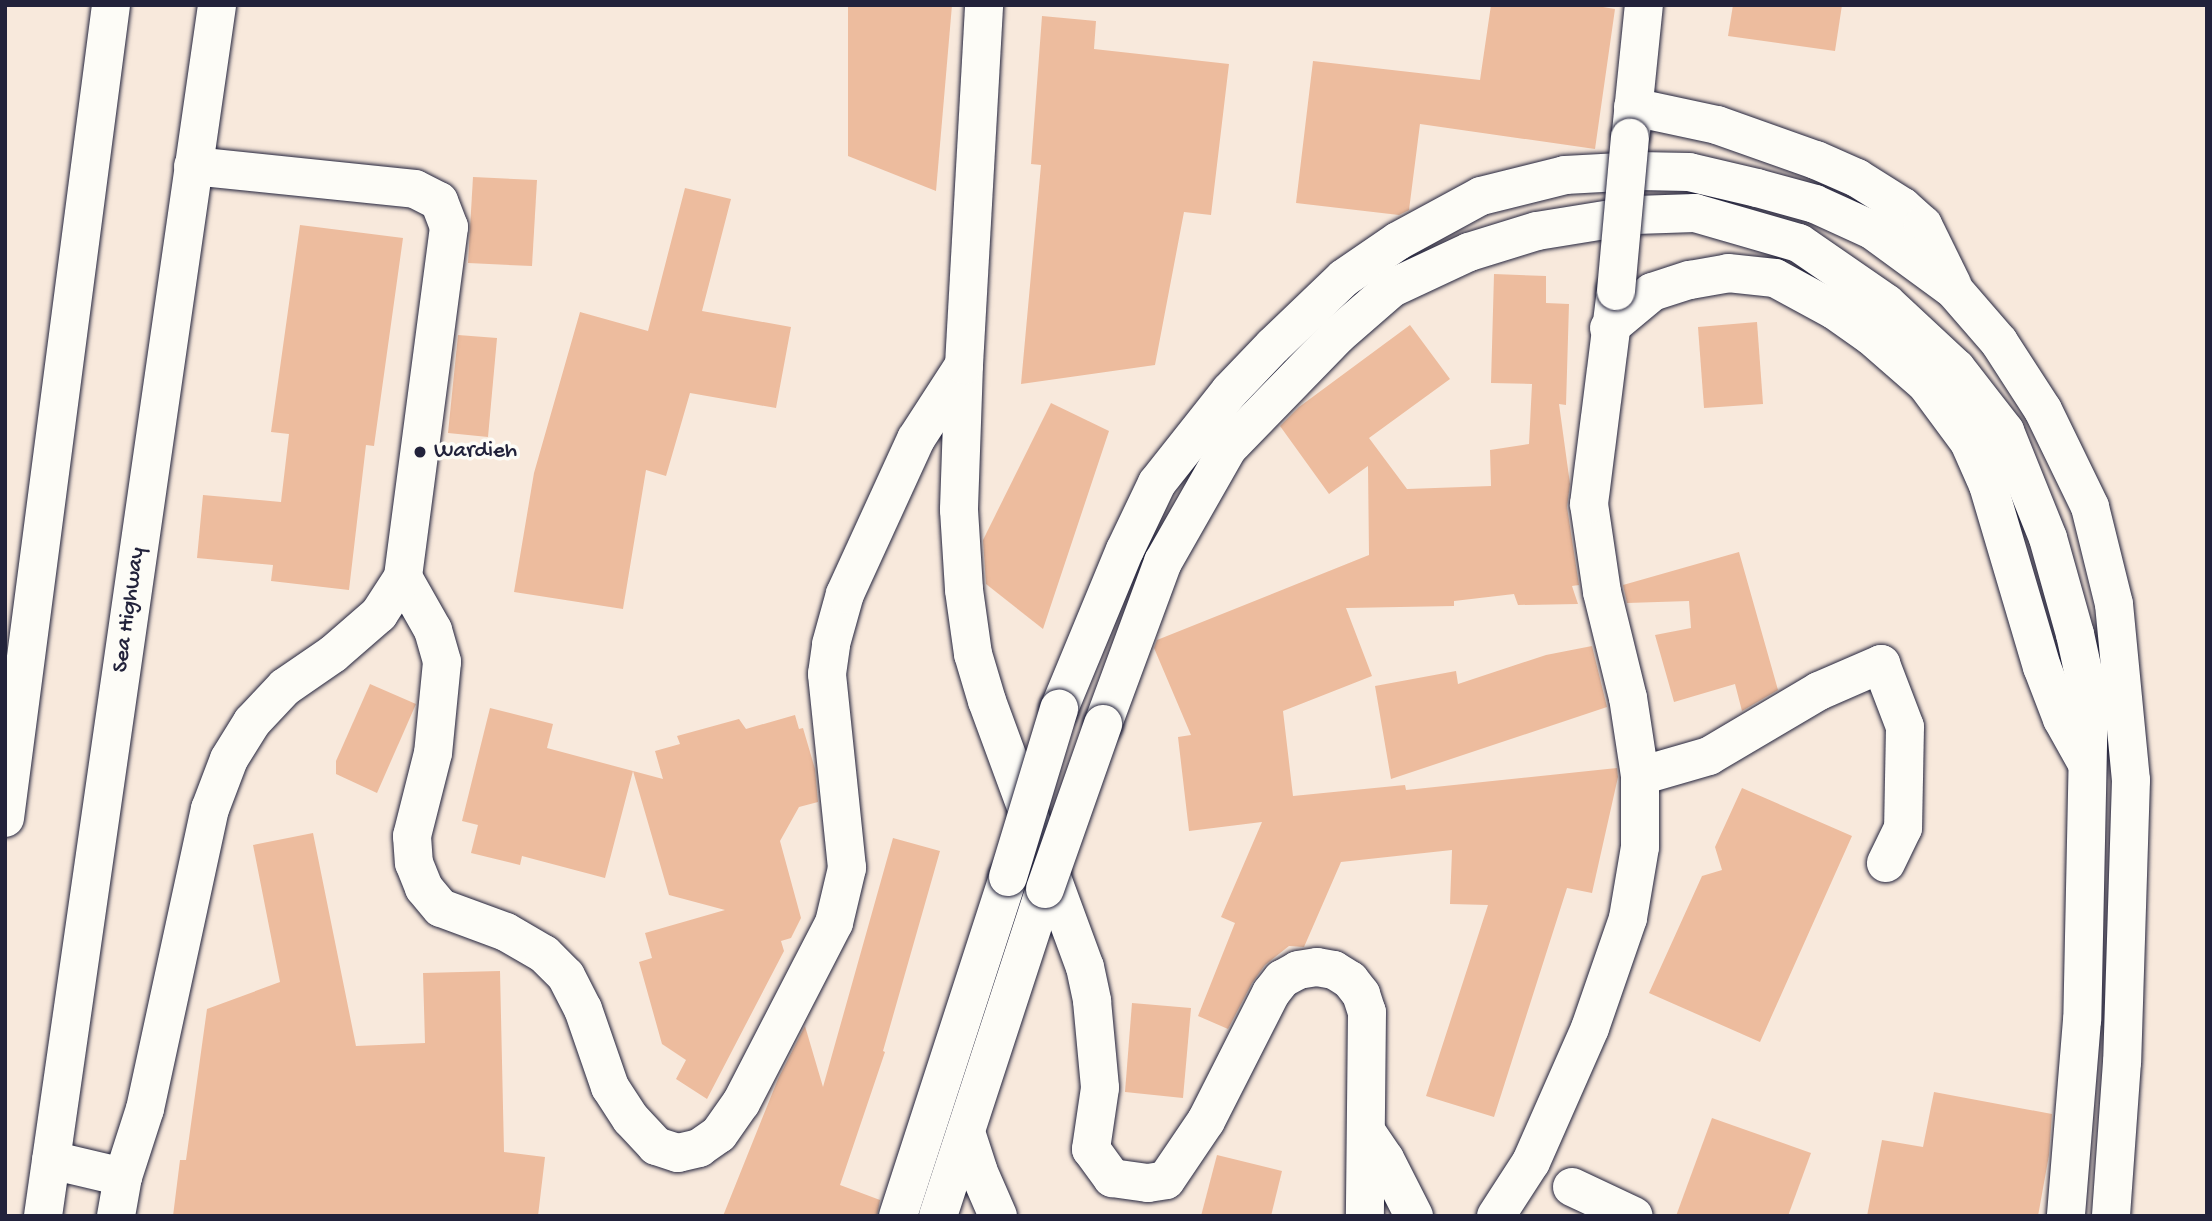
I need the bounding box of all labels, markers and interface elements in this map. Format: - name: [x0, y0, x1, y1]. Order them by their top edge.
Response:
- place label: Wardieh: [434, 438, 517, 466]
- marker: Wardieh: [412, 444, 428, 460]
- street label: Sea Highway: [108, 546, 152, 674]

